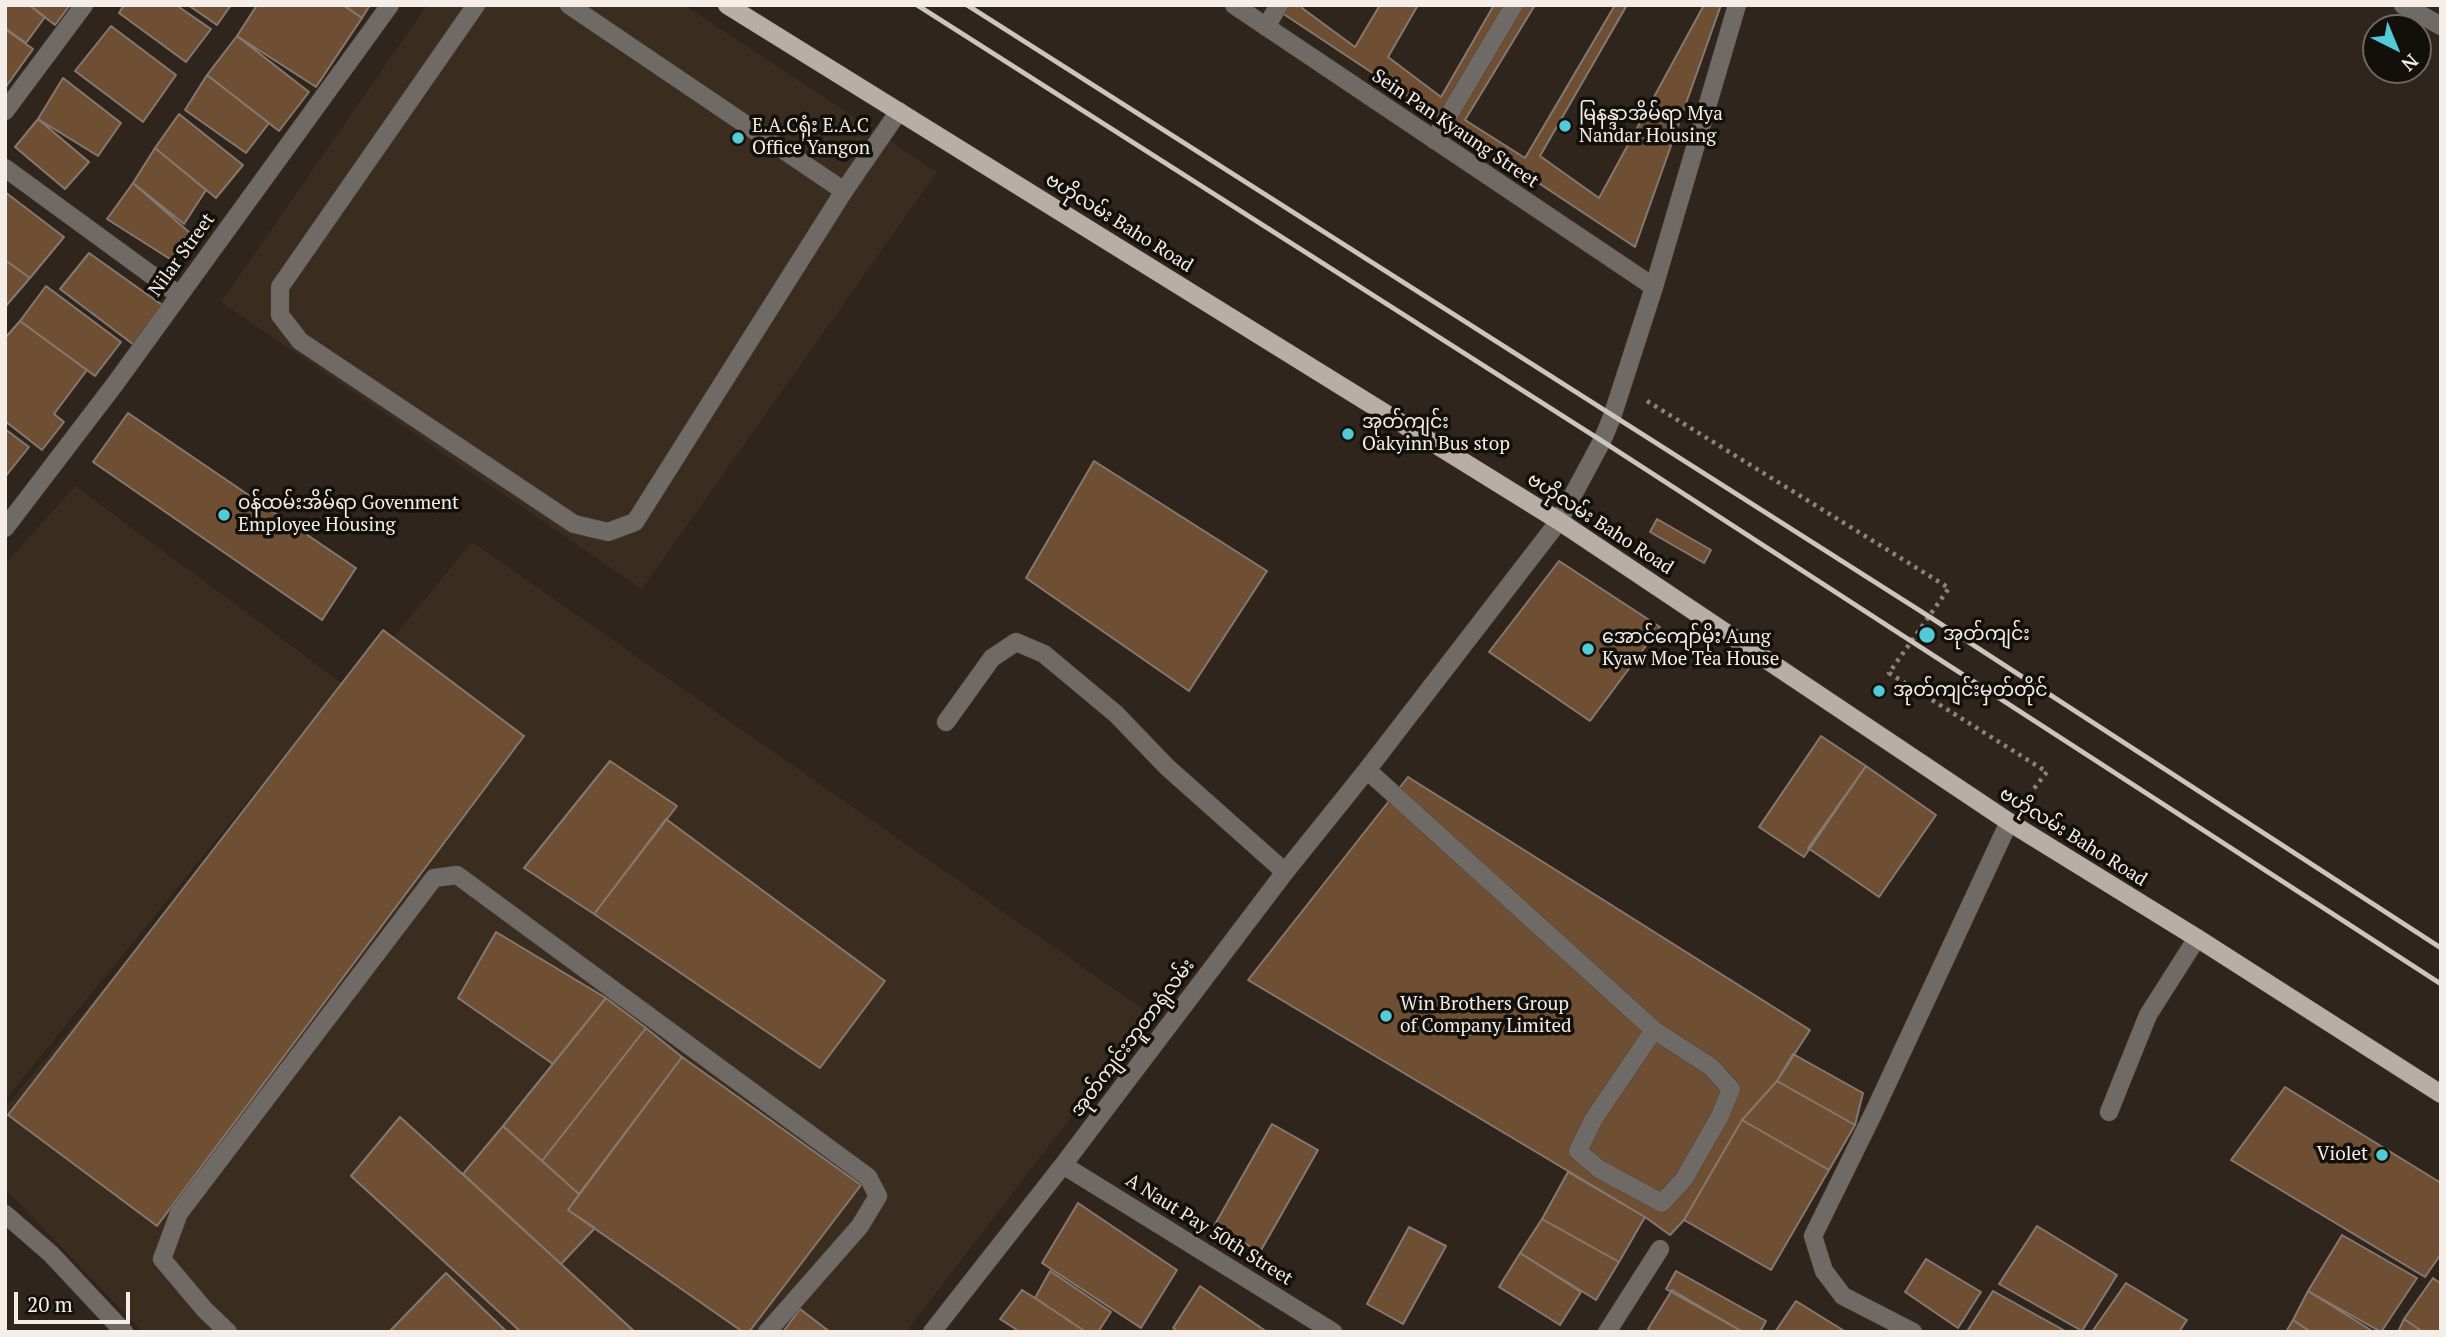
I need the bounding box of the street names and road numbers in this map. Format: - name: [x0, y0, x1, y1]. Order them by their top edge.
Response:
- street label: Sein Pan Kyaung Street: [1367, 65, 1543, 193]
- street label: ဗဟိုလမ်း Baho Road: [1041, 168, 1197, 278]
- street label: Nilar Street: [144, 209, 220, 301]
- street label: ဗဟိုလမ်း Baho Road: [1523, 468, 1677, 580]
- street label: ဗဟိုလမ်း Baho Road: [1995, 782, 2151, 892]
- street label: အုတ်ကျင်းဘူတာရုံလမ်း: [1066, 955, 1200, 1121]
- street label: A Naut Pay 50th Street: [1121, 1169, 1297, 1291]

